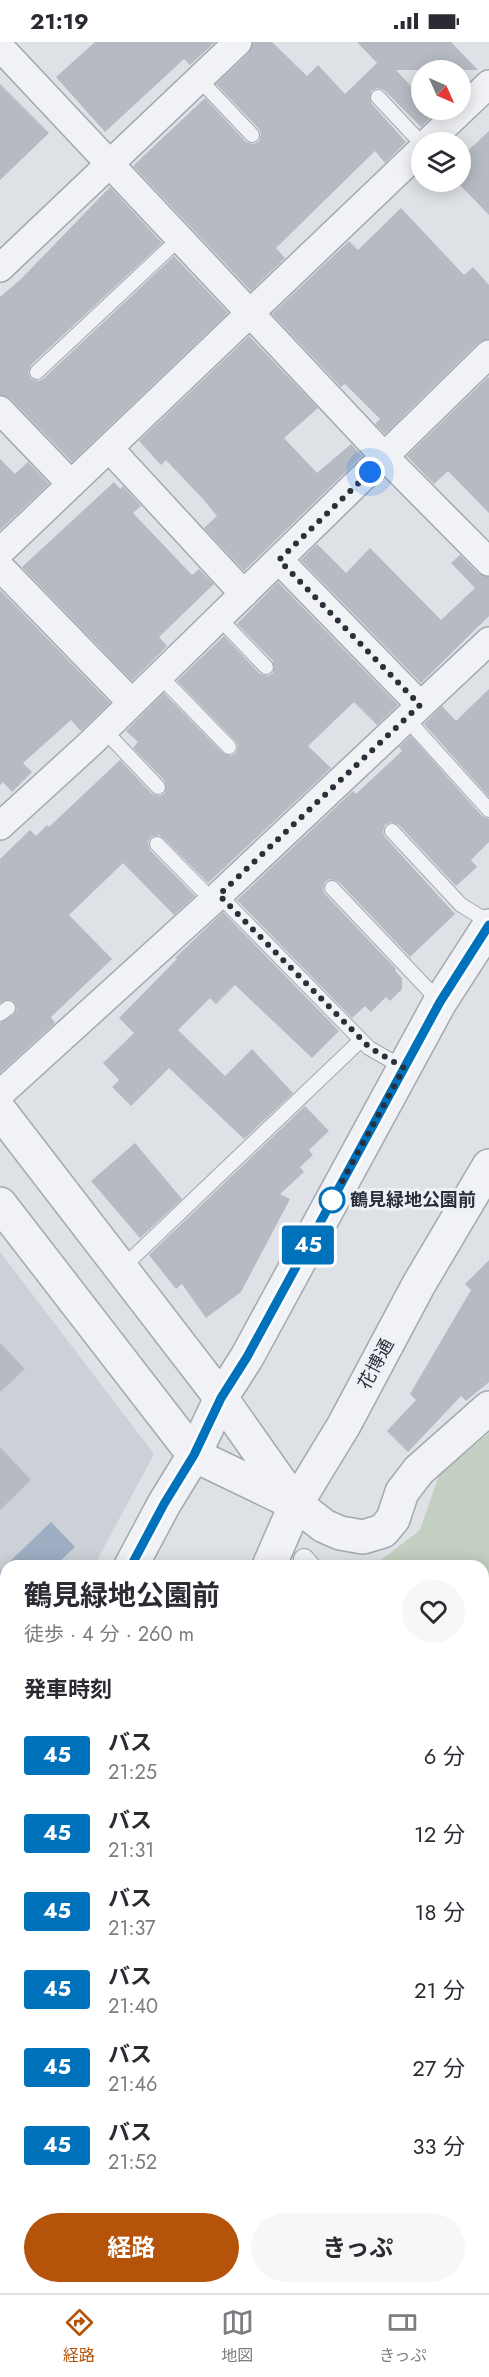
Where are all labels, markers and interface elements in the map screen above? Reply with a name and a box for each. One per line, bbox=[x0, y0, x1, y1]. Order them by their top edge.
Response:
text: 21:19 bbox=[30, 5, 89, 37]
north arrow bbox=[411, 60, 471, 120]
map controls bbox=[411, 60, 471, 192]
button: layers bbox=[411, 132, 471, 192]
your location bbox=[355, 457, 385, 487]
marker: 鶴見緑地公園前 bbox=[319, 1187, 345, 1213]
place label: 鶴見緑地公園前 bbox=[350, 1187, 476, 1213]
line badge: 45 bbox=[281, 1226, 335, 1264]
text: 45 bbox=[294, 1230, 322, 1260]
street label: 花博通 bbox=[352, 1334, 400, 1394]
text: 鶴見緑地公園前 bbox=[24, 1575, 220, 1616]
button: heart bbox=[402, 1580, 465, 1643]
text: 徒歩 · 4 分 · 260 m bbox=[24, 1620, 194, 1649]
text: 発車時刻 bbox=[24, 1673, 112, 1705]
text: バス bbox=[108, 1726, 152, 1758]
text: 45 bbox=[43, 1740, 71, 1770]
text: 6 分 bbox=[424, 1740, 465, 1772]
text: 21:25 bbox=[108, 1758, 157, 1787]
text: バス bbox=[108, 1804, 152, 1836]
text: 45 bbox=[43, 1818, 71, 1848]
text: 12 分 bbox=[414, 1818, 465, 1850]
text: 21:31 bbox=[108, 1836, 154, 1865]
text: バス bbox=[108, 1882, 152, 1914]
text: 45 bbox=[43, 1896, 71, 1926]
text: 18 分 bbox=[414, 1896, 465, 1928]
text: 21:37 bbox=[108, 1914, 156, 1943]
text: バス bbox=[108, 1960, 152, 1992]
text: 45 bbox=[43, 1974, 71, 2004]
text: 21 分 bbox=[414, 1974, 465, 2006]
text: 21:40 bbox=[108, 1992, 158, 2021]
text: バス bbox=[108, 2038, 152, 2070]
text: 45 bbox=[43, 2052, 71, 2082]
text: 27 分 bbox=[412, 2052, 465, 2084]
text: 21:46 bbox=[108, 2070, 158, 2099]
text: バス bbox=[108, 2116, 152, 2148]
text: 45 bbox=[43, 2130, 71, 2160]
text: 33 分 bbox=[412, 2130, 465, 2162]
text: 21:52 bbox=[108, 2148, 157, 2177]
button: 経路 bbox=[24, 2213, 239, 2282]
button: きっぷ bbox=[251, 2213, 465, 2282]
tab: 経路 bbox=[63, 2306, 96, 2367]
tab: 地図 bbox=[221, 2306, 254, 2367]
tab: きっぷ bbox=[379, 2306, 426, 2367]

